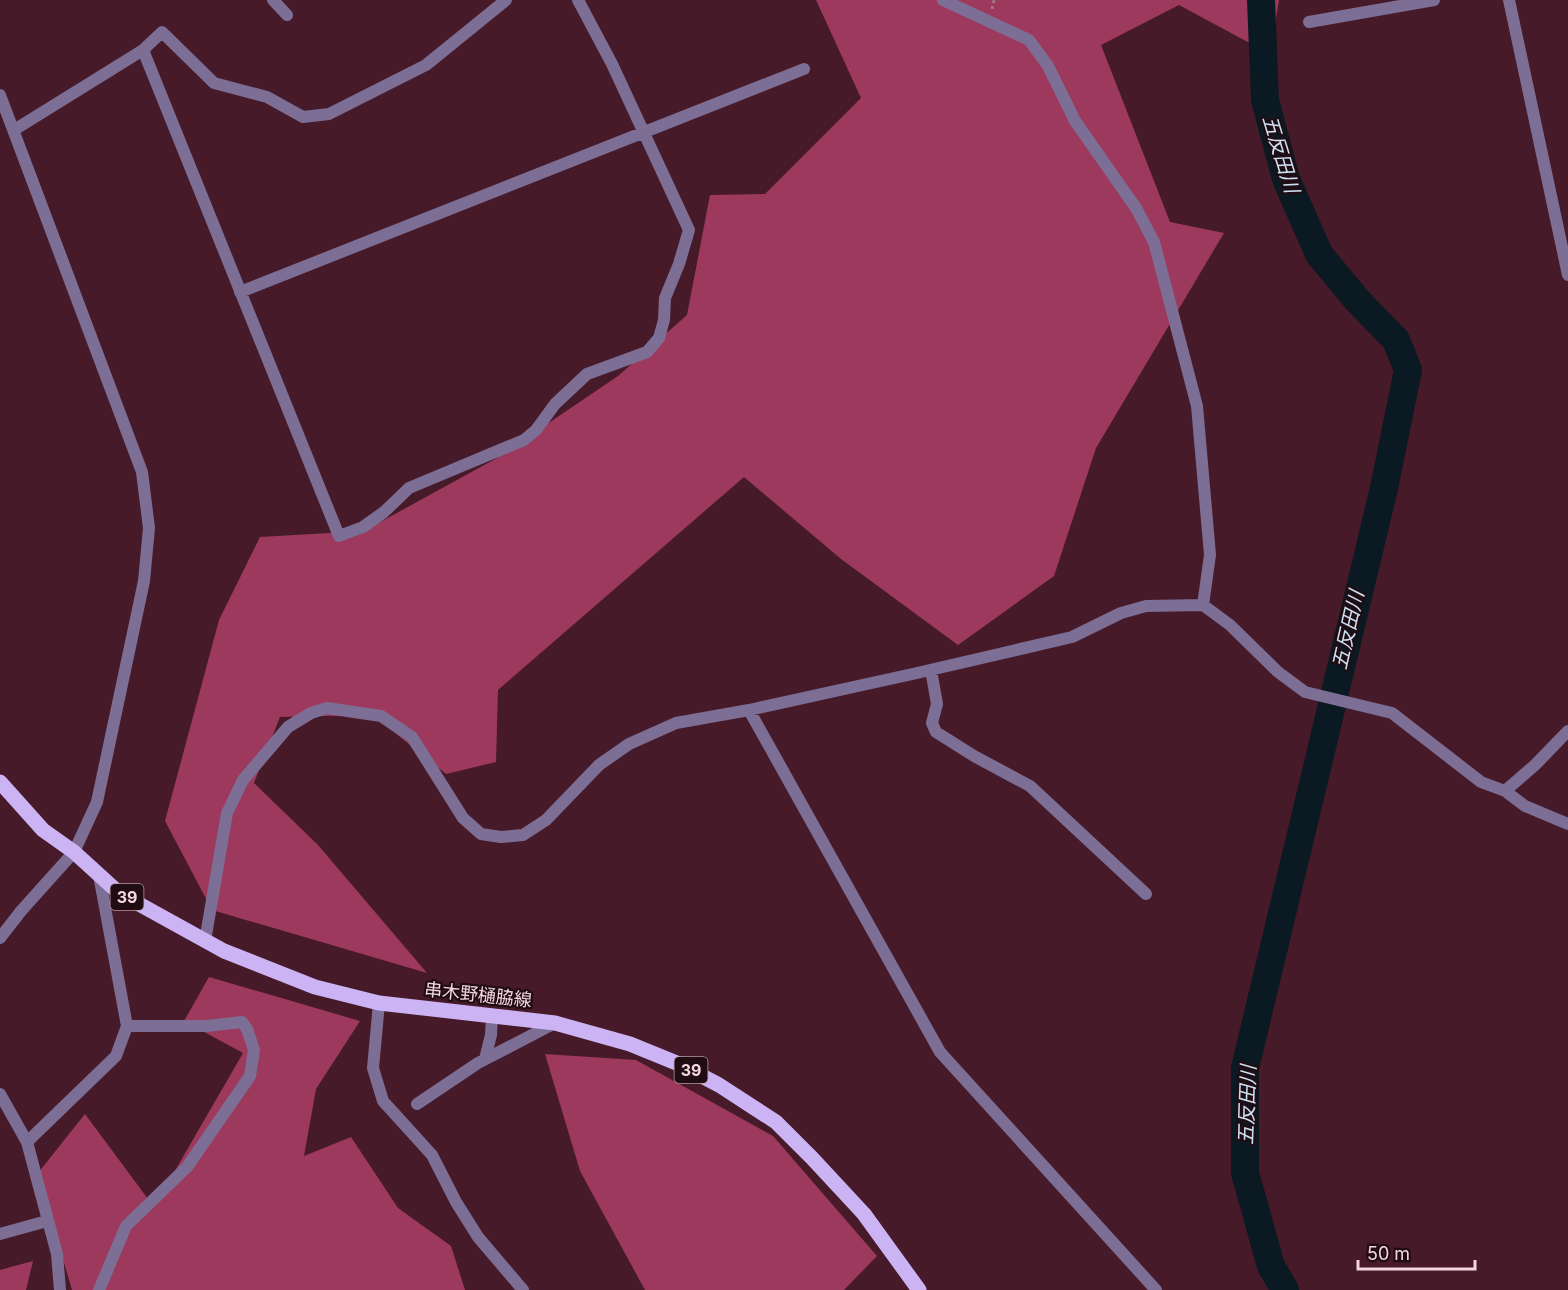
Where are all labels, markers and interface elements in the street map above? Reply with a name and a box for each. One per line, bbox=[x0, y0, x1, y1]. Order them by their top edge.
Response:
water label: 五反田川 bbox=[1258, 112, 1305, 198]
water label: 五反田川 bbox=[1327, 586, 1369, 672]
road number: 39 bbox=[110, 884, 144, 910]
street label: 串木野樋脇線 bbox=[423, 978, 533, 1011]
road number: 39 bbox=[674, 1057, 708, 1083]
water label: 五反田川 bbox=[1234, 1063, 1260, 1145]
scale bar bbox=[1358, 1233, 1475, 1271]
text: 50 m bbox=[1367, 1243, 1410, 1264]

